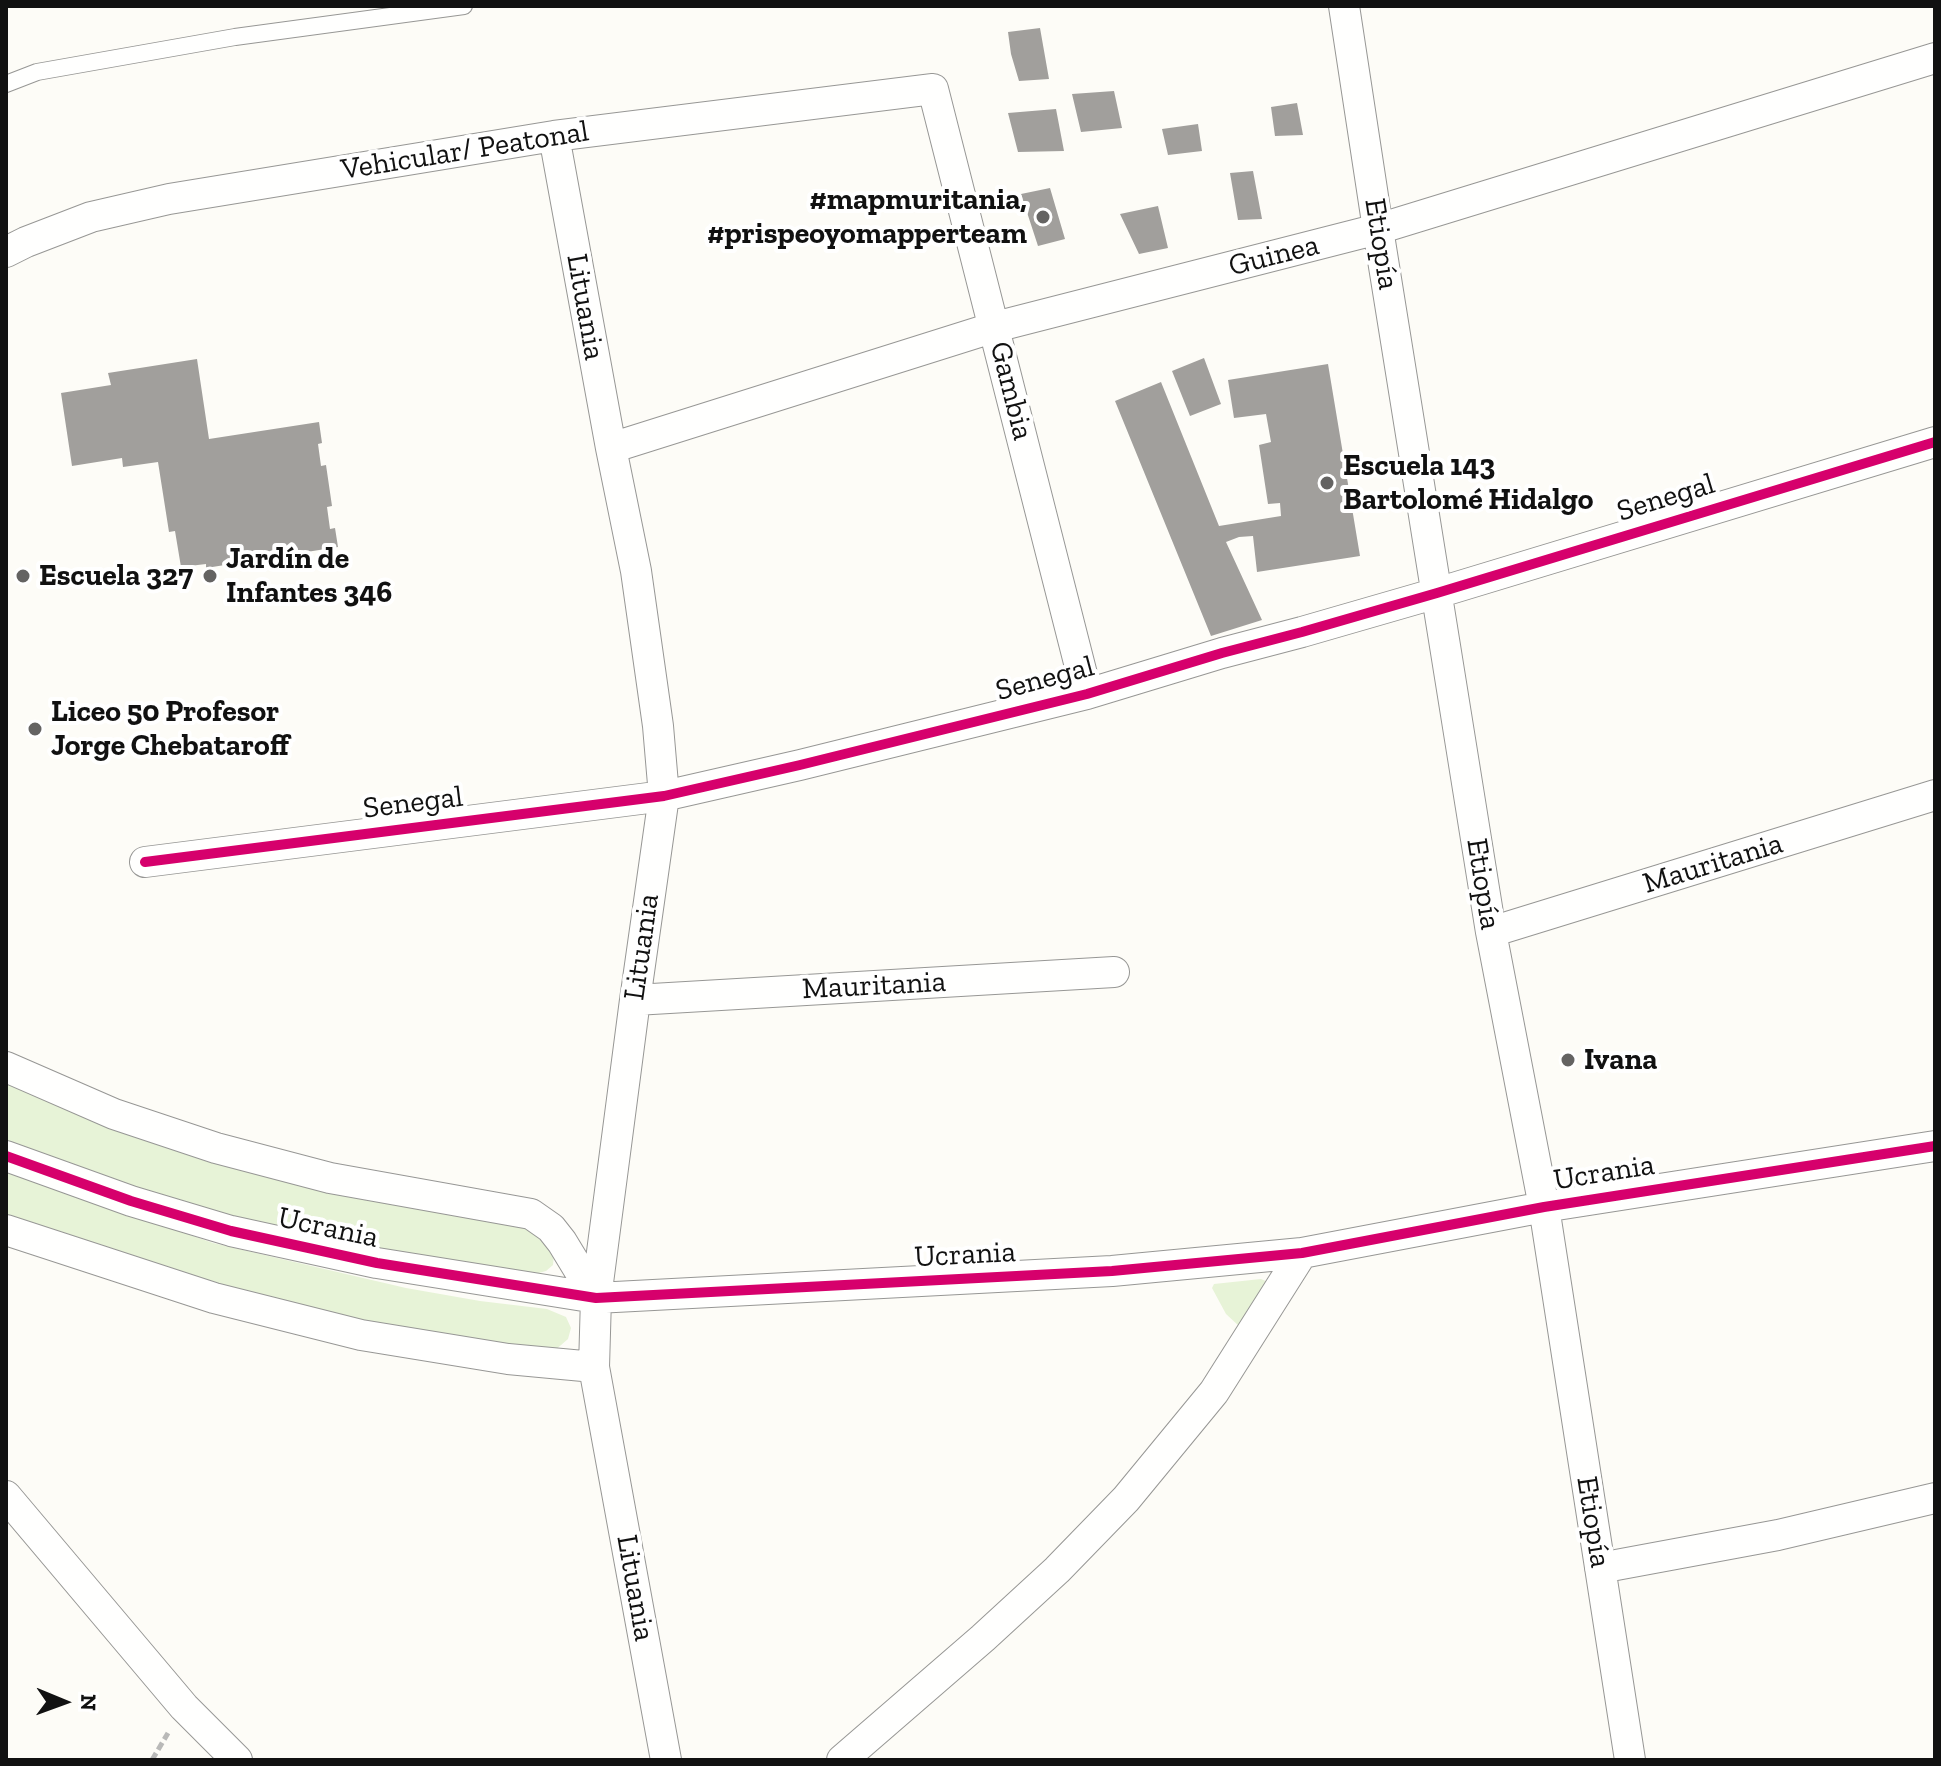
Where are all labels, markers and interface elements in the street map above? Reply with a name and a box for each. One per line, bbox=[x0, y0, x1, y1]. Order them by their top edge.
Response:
street label: Vehicular/ Peatonal bbox=[339, 114, 591, 188]
place label: #mapmuritania, #prispeoyomapperteam bbox=[707, 182, 1027, 252]
street label: Etiopía bbox=[1356, 196, 1406, 292]
marker: #mapmuritania, #prispeoyomapperteam bbox=[1034, 208, 1052, 226]
street label: Guinea bbox=[1225, 227, 1323, 285]
street label: Lituania bbox=[558, 251, 612, 363]
street label: Gambia bbox=[981, 338, 1041, 444]
place label: Escuela 143 Bartolomé Hidalgo bbox=[1343, 448, 1593, 518]
street label: Senegal bbox=[1613, 466, 1719, 530]
marker: Escuela 143 Bartolomé Hidalgo bbox=[1318, 474, 1336, 492]
place label: Jardín de Infantes 346 bbox=[226, 541, 392, 612]
place label: Escuela 327 bbox=[39, 558, 193, 594]
marker: Escuela 327 bbox=[14, 567, 32, 585]
marker: Jardín de Infantes 346 bbox=[201, 567, 219, 585]
street label: Senegal bbox=[992, 649, 1098, 709]
place label: Liceo 50 Profesor Jorge Chebataroff bbox=[51, 694, 289, 764]
marker: Liceo 50 Profesor Jorge Chebataroff bbox=[26, 720, 44, 738]
street label: Senegal bbox=[361, 779, 465, 827]
street label: Mauritania bbox=[1639, 826, 1787, 902]
street label: Etiopía bbox=[1458, 836, 1508, 932]
street label: Lituania bbox=[617, 891, 667, 1003]
street label: Mauritania bbox=[801, 964, 947, 1008]
place label: Ivana bbox=[1584, 1042, 1657, 1078]
marker: Ivana bbox=[1559, 1051, 1577, 1069]
street label: Ucrania bbox=[1551, 1147, 1657, 1199]
street label: Ucrania bbox=[275, 1200, 381, 1256]
street label: Ucrania bbox=[913, 1234, 1017, 1276]
street label: Etiopía bbox=[1568, 1474, 1618, 1570]
street label: Lituania bbox=[608, 1532, 662, 1644]
north arrow bbox=[24, 1662, 104, 1742]
text: N bbox=[75, 1694, 102, 1711]

